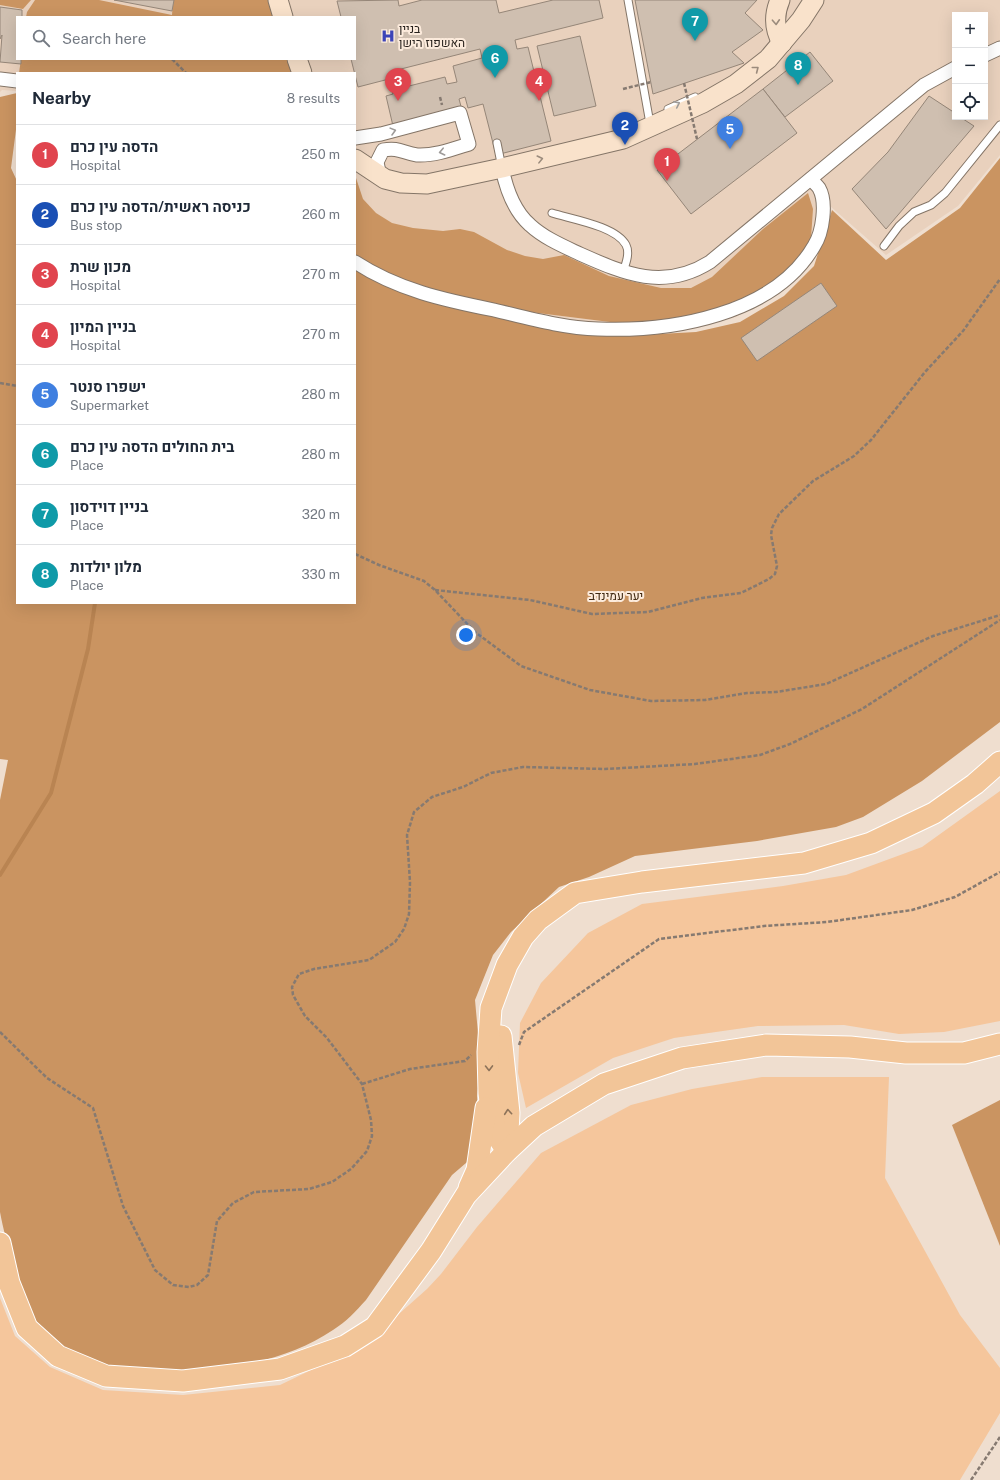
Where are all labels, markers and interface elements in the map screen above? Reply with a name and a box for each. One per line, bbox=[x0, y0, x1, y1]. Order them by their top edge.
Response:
pin: 7 bbox=[682, 8, 708, 41]
map controls bbox=[952, 12, 988, 120]
button: + bbox=[952, 12, 988, 48]
search box bbox=[16, 16, 356, 60]
one-way arrow bbox=[772, 19, 781, 25]
place label: בניין האשפוז הישן bbox=[399, 22, 465, 50]
icon: search bbox=[30, 27, 52, 49]
hospital icon: בניין האשפוז הישן bbox=[380, 28, 396, 44]
text: Search here bbox=[62, 30, 146, 47]
pin: 6 bbox=[482, 45, 508, 78]
button: − bbox=[952, 48, 988, 84]
pin: 8 bbox=[785, 52, 811, 85]
one-way arrow bbox=[751, 66, 758, 73]
pin: 3 bbox=[385, 68, 411, 101]
pin: 4 bbox=[526, 68, 552, 101]
button: locate bbox=[952, 84, 988, 120]
text: Nearby bbox=[32, 88, 91, 108]
text: 8 results bbox=[287, 91, 340, 106]
one-way arrow bbox=[673, 101, 681, 109]
pin: 2 bbox=[612, 112, 638, 145]
pin: 5 bbox=[717, 116, 743, 149]
one-way arrow bbox=[389, 127, 396, 136]
text: הדסה עין כרם bbox=[70, 138, 158, 155]
text: 1 bbox=[42, 147, 48, 162]
text: 250 m bbox=[302, 147, 340, 162]
one-way arrow bbox=[439, 147, 445, 155]
pin: 1 bbox=[654, 148, 680, 181]
one-way arrow bbox=[536, 155, 543, 164]
text: Hospital bbox=[70, 158, 121, 173]
text: כניסה ראשית/הדסה עין כרם bbox=[70, 198, 251, 215]
text: 2 bbox=[41, 207, 49, 222]
text: 260 m bbox=[302, 207, 340, 222]
text: Bus stop bbox=[70, 218, 122, 233]
text: מכון שרת bbox=[70, 258, 131, 275]
text: 3 bbox=[41, 267, 49, 282]
text: 270 m bbox=[302, 267, 340, 282]
text: Hospital bbox=[70, 278, 121, 293]
text: בניין המיון bbox=[70, 318, 136, 335]
text: 4 bbox=[41, 327, 49, 342]
text: 270 m bbox=[302, 327, 340, 342]
text: Hospital bbox=[70, 338, 121, 353]
text: ישפרו סנטר bbox=[70, 378, 146, 395]
text: 5 bbox=[41, 387, 49, 402]
text: 280 m bbox=[302, 387, 340, 402]
text: Supermarket bbox=[70, 398, 149, 413]
text: בית החולים הדסה עין כרם bbox=[70, 438, 235, 455]
text: 6 bbox=[41, 447, 49, 462]
text: 280 m bbox=[302, 447, 340, 462]
text: Place bbox=[70, 458, 104, 473]
text: בניין דוידסון bbox=[70, 498, 148, 515]
text: 7 bbox=[41, 507, 49, 522]
text: 320 m bbox=[302, 507, 340, 522]
text: Place bbox=[70, 518, 104, 533]
text: מלון יולדות bbox=[70, 558, 142, 575]
text: 8 bbox=[41, 567, 49, 582]
text: 330 m bbox=[301, 567, 340, 582]
text: Place bbox=[70, 578, 104, 593]
park label: יער עמינדב bbox=[589, 589, 643, 603]
your location bbox=[456, 625, 476, 645]
one-way arrow bbox=[485, 1065, 493, 1071]
one-way arrow bbox=[504, 1109, 513, 1115]

